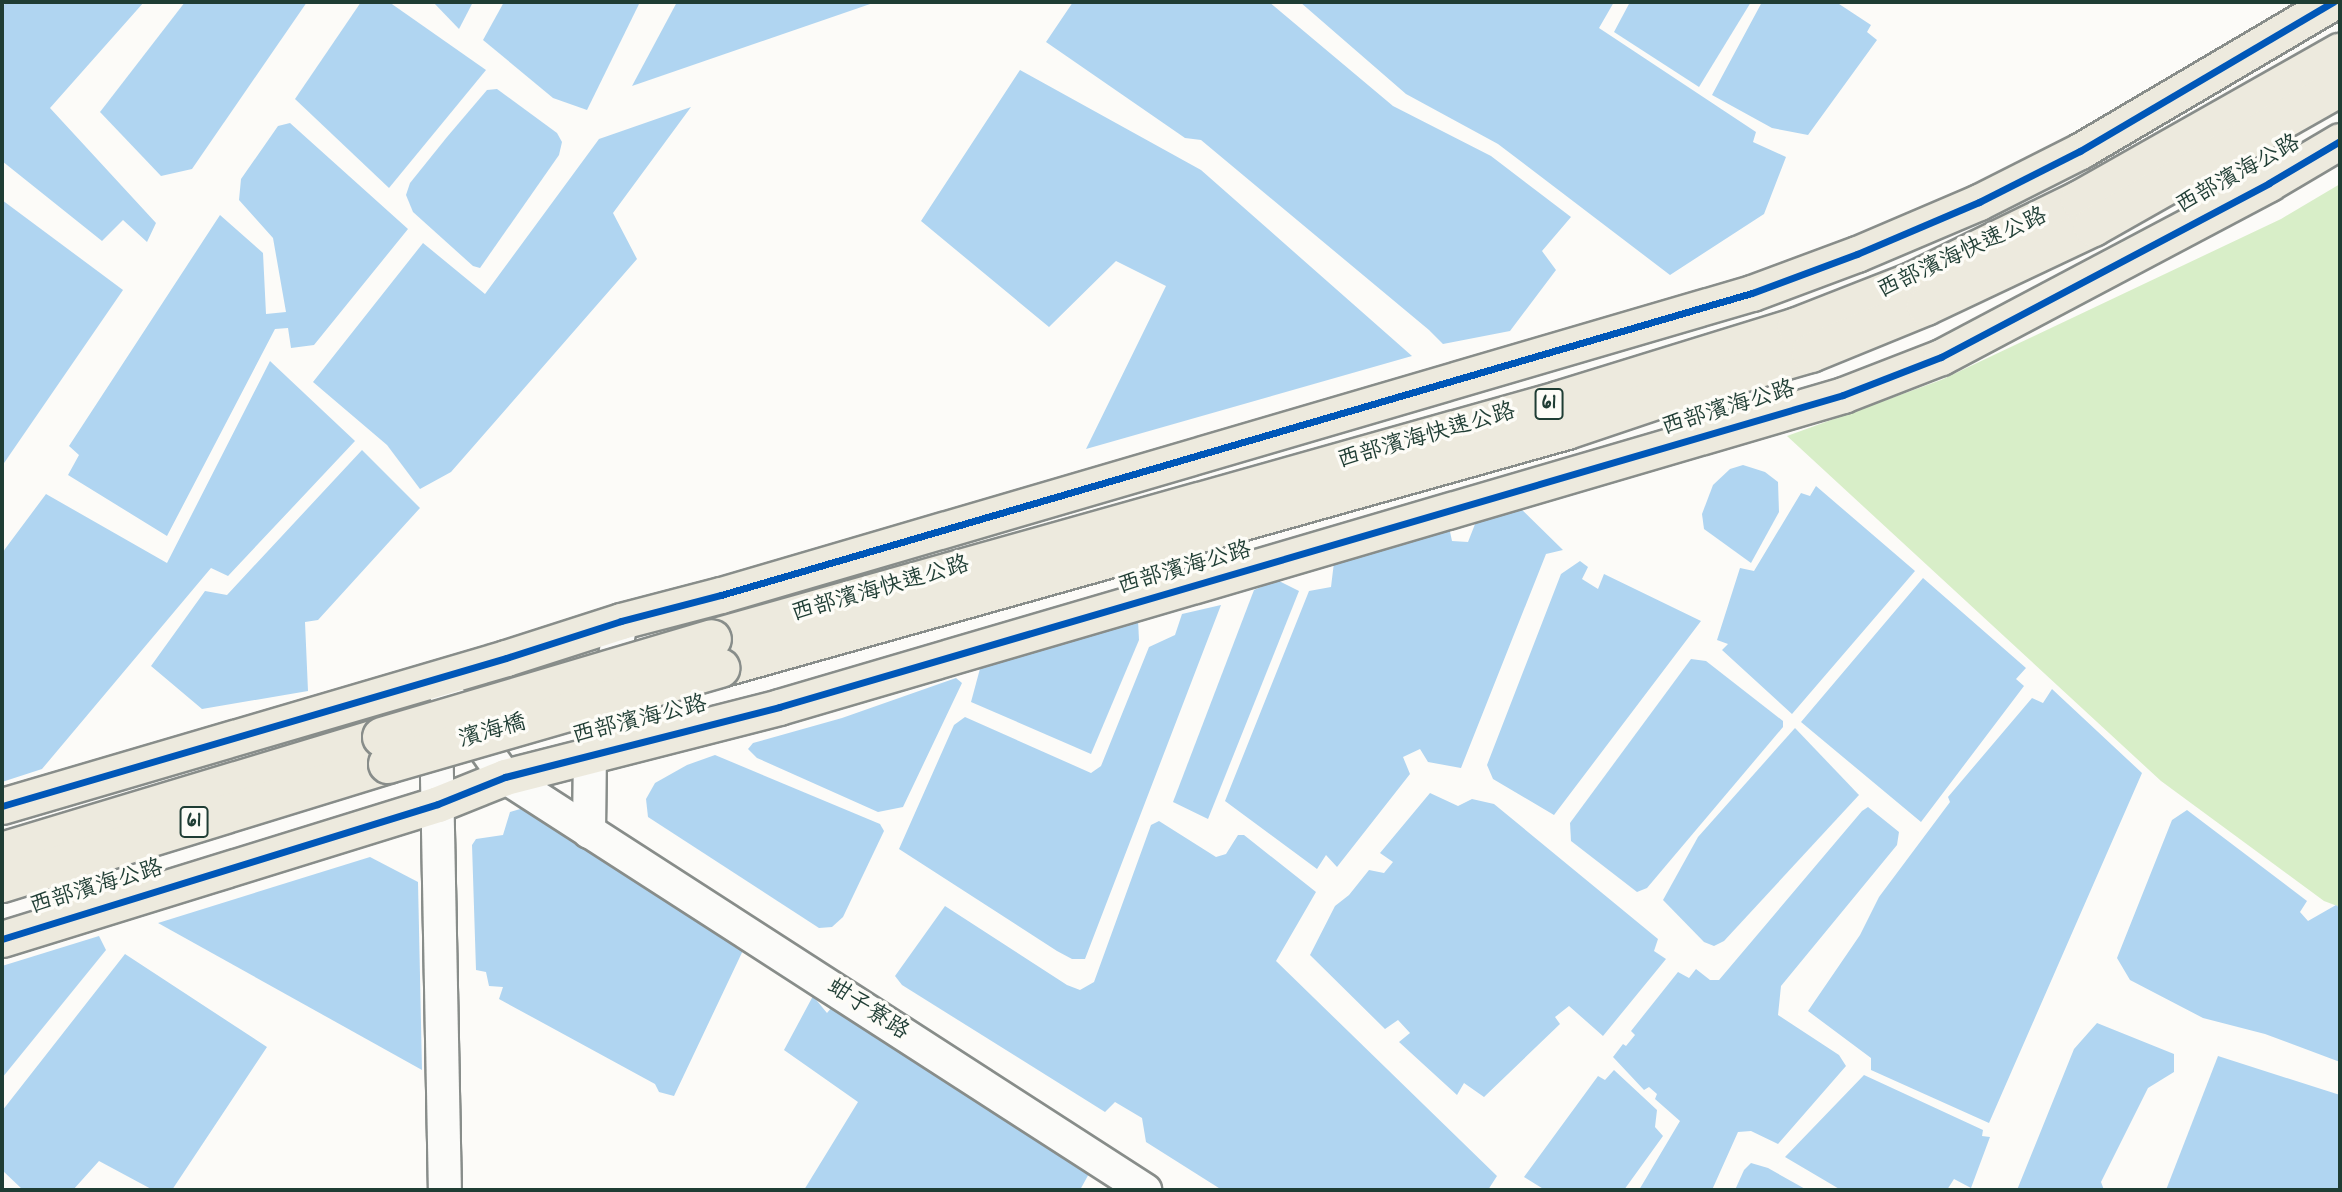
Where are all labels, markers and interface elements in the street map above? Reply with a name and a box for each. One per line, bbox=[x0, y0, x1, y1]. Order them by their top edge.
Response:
street label: 西部濱海公路 bbox=[2172, 130, 2306, 222]
street label: 西部濱海快速公路 bbox=[1874, 204, 2052, 306]
street label: 西部濱海公路 bbox=[1659, 377, 1799, 443]
road number: 61 bbox=[1533, 386, 1565, 422]
street label: 西部濱海快速公路 bbox=[1335, 399, 1519, 477]
street label: 西部濱海公路 bbox=[1115, 538, 1255, 602]
street label: 西部濱海快速公路 bbox=[789, 552, 973, 630]
street label: 西部濱海公路 bbox=[570, 692, 710, 752]
street label: 濱海橋 bbox=[456, 710, 530, 756]
road number: 61 bbox=[178, 804, 210, 840]
street label: 西部濱海公路 bbox=[27, 856, 167, 922]
street label: 蚶子寮路 bbox=[821, 974, 913, 1048]

